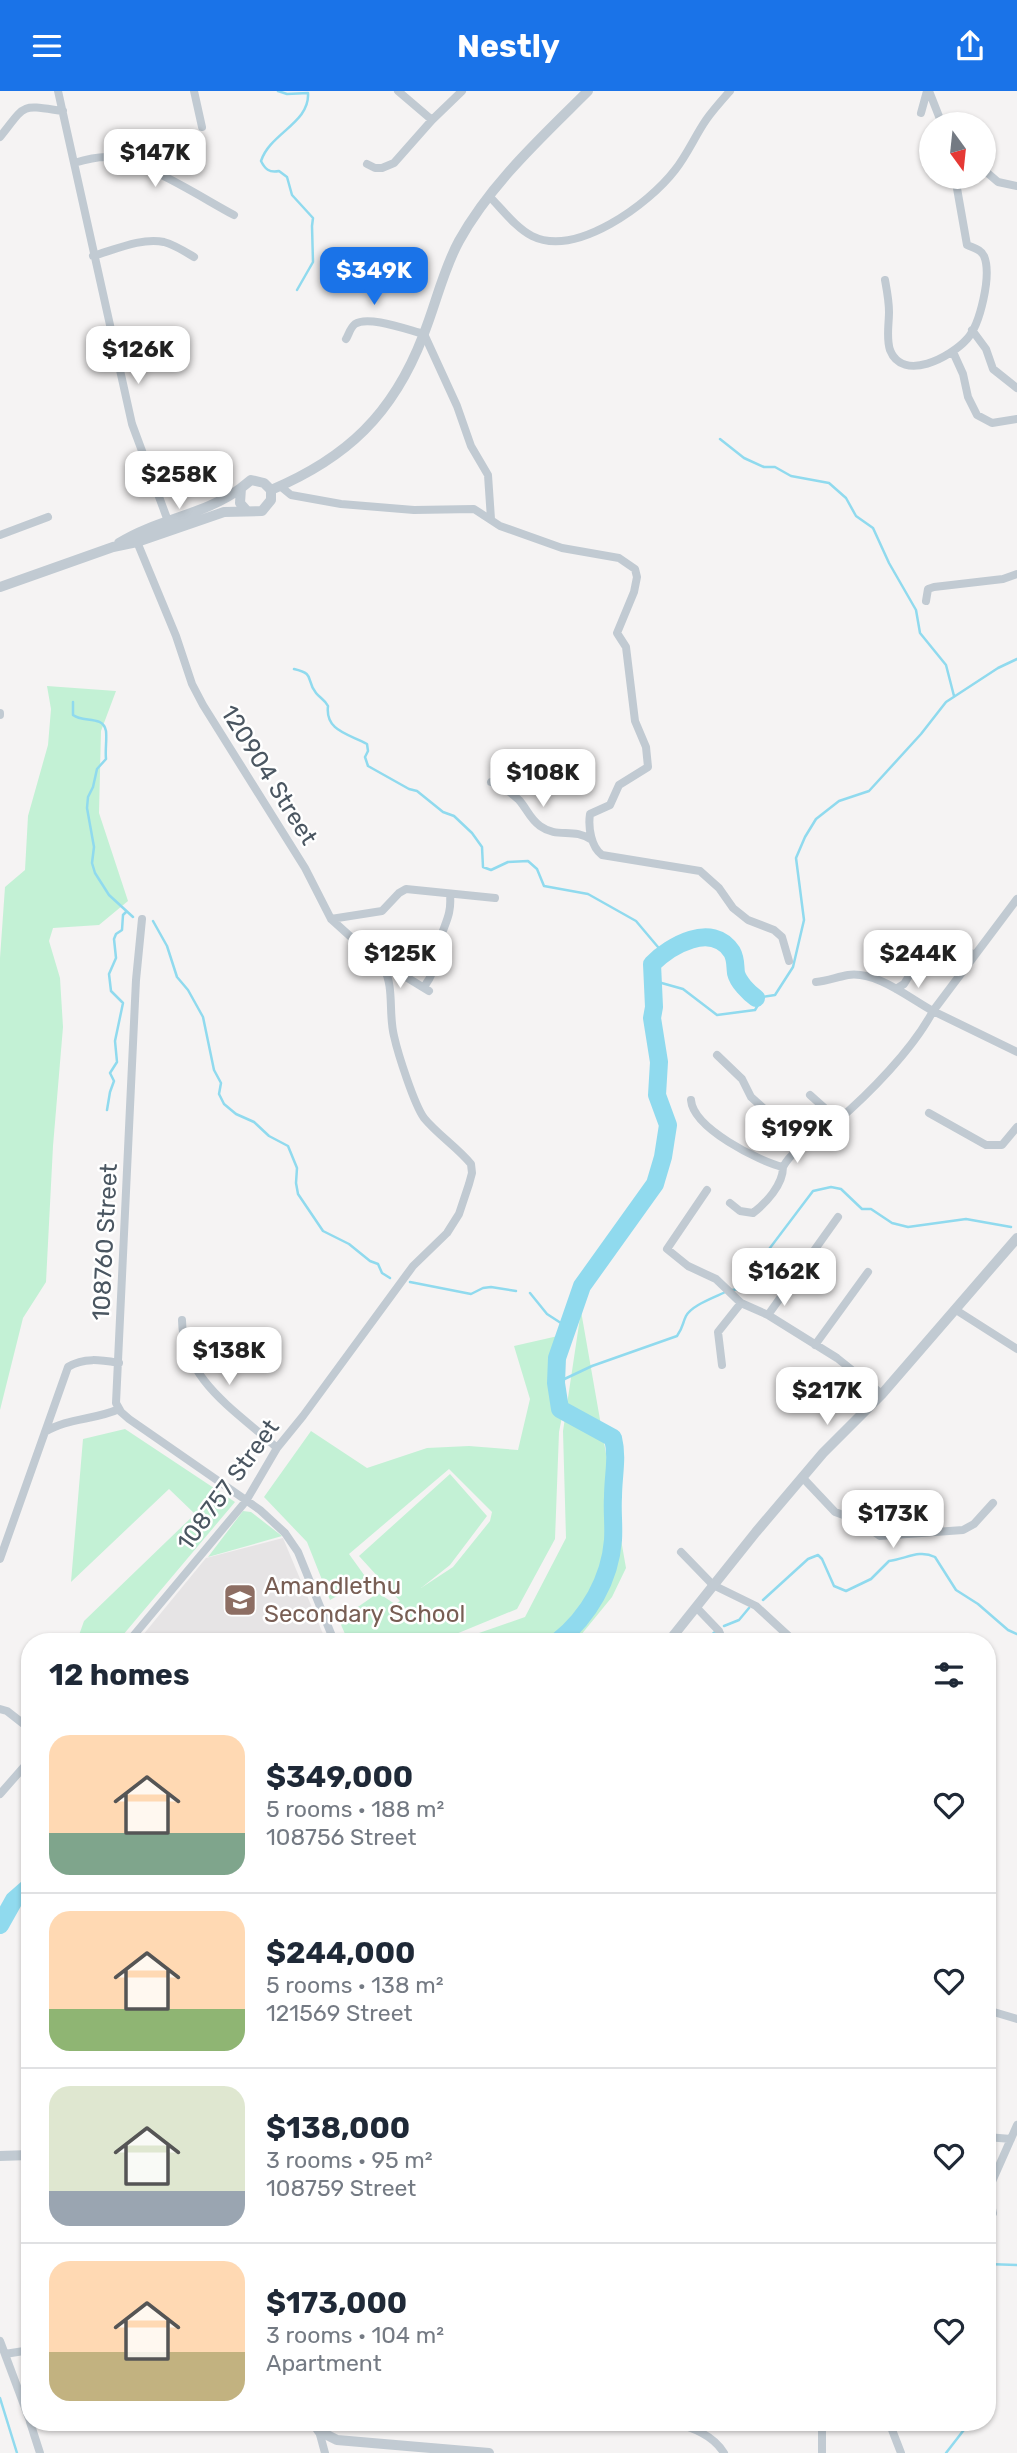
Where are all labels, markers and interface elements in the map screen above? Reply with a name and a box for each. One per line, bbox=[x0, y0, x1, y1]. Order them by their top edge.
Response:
icon: menu bbox=[28, 27, 66, 65]
text: Nestly bbox=[457, 27, 560, 65]
icon: share bbox=[951, 27, 989, 65]
north arrow bbox=[919, 112, 996, 189]
map controls bbox=[919, 112, 996, 189]
pin: $147K bbox=[106, 129, 204, 189]
text: $147K bbox=[120, 138, 190, 166]
pin: $349K bbox=[325, 247, 423, 307]
text: $349K bbox=[336, 256, 412, 284]
pin: $126K bbox=[89, 327, 187, 386]
text: $126K bbox=[102, 335, 174, 363]
pin: $258K bbox=[130, 451, 228, 511]
text: $258K bbox=[141, 460, 217, 488]
street label: 120904 Street bbox=[215, 700, 323, 850]
pin: $108K bbox=[494, 749, 592, 809]
text: $108K bbox=[506, 758, 580, 786]
pin: $125K bbox=[351, 930, 449, 990]
pin: $244K bbox=[869, 930, 967, 990]
text: $125K bbox=[364, 939, 436, 967]
text: $244K bbox=[880, 939, 956, 967]
pin: $199K bbox=[748, 1105, 846, 1165]
text: $199K bbox=[761, 1114, 833, 1142]
street label: 108760 Street bbox=[87, 1163, 123, 1321]
pin: $162K bbox=[735, 1249, 833, 1308]
text: $162K bbox=[748, 1257, 820, 1285]
pin: $138K bbox=[180, 1327, 278, 1387]
text: $138K bbox=[193, 1336, 265, 1364]
pin: $217K bbox=[778, 1367, 876, 1427]
text: $217K bbox=[792, 1376, 862, 1404]
street label: 108757 Street bbox=[171, 1414, 285, 1556]
pin: $173K bbox=[844, 1491, 942, 1550]
text: $173K bbox=[858, 1499, 928, 1527]
place label: Amandlethu Secondary School bbox=[264, 1572, 465, 1628]
school or university icon: Amandlethu Secondary School bbox=[221, 1581, 259, 1619]
icon: filters bbox=[930, 1656, 968, 1694]
text: 12 homes bbox=[49, 1657, 190, 1693]
text: $349,000 bbox=[266, 1759, 413, 1795]
icon: home bbox=[105, 1763, 189, 1847]
icon: heart bbox=[930, 1786, 968, 1824]
text: 5 rooms · 188 m² bbox=[266, 1795, 444, 1823]
text: 108756 Street bbox=[266, 1823, 417, 1851]
text: $244,000 bbox=[266, 1935, 416, 1971]
icon: home bbox=[105, 1939, 189, 2023]
icon: heart bbox=[930, 1962, 968, 2000]
text: 5 rooms · 138 m² bbox=[266, 1971, 443, 1999]
text: 121569 Street bbox=[266, 1999, 413, 2027]
text: $138,000 bbox=[266, 2110, 410, 2146]
icon: home bbox=[105, 2114, 189, 2198]
icon: heart bbox=[930, 2137, 968, 2175]
text: 3 rooms · 95 m² bbox=[266, 2146, 433, 2174]
text: 108759 Street bbox=[266, 2174, 416, 2202]
text: $173,000 bbox=[266, 2285, 407, 2321]
icon: home bbox=[105, 2289, 189, 2373]
icon: heart bbox=[930, 2312, 968, 2350]
text: 3 rooms · 104 m² bbox=[266, 2321, 444, 2349]
text: Apartment bbox=[266, 2349, 382, 2377]

